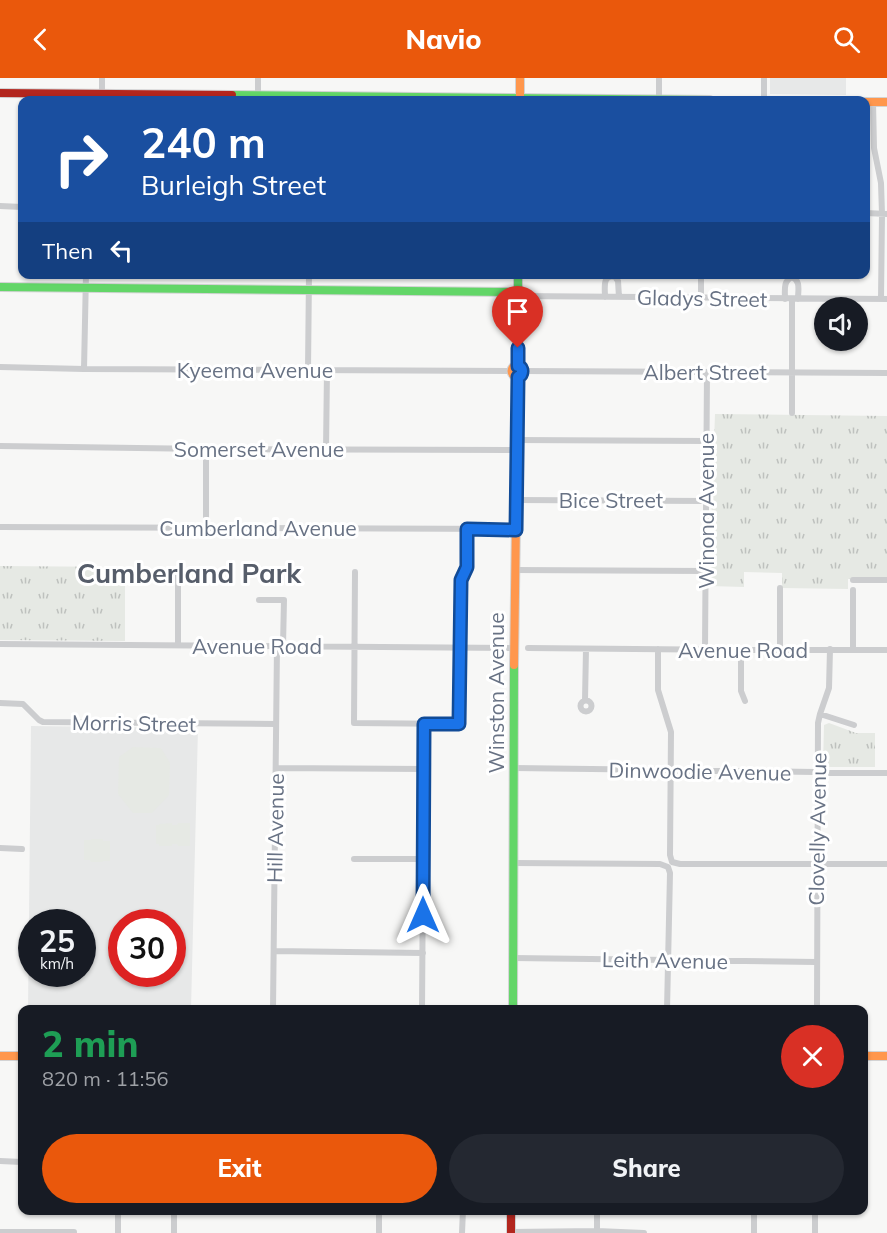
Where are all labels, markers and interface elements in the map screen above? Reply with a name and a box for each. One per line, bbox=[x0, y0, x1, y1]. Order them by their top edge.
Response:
text: Navio bbox=[405, 22, 482, 56]
icon: back bbox=[24, 23, 57, 56]
icon: search bbox=[830, 23, 863, 56]
text: 240 m bbox=[141, 116, 266, 169]
icon: right bbox=[42, 120, 120, 198]
text: Burleigh Street bbox=[141, 168, 326, 202]
icon: left bbox=[105, 234, 138, 267]
text: Then bbox=[42, 237, 93, 265]
street label: Gladys Street bbox=[637, 284, 767, 312]
pin bbox=[492, 286, 543, 348]
icon: arrive bbox=[501, 295, 534, 328]
map controls bbox=[814, 297, 868, 351]
button: sound bbox=[814, 297, 868, 351]
street label: Kyeema Avenue bbox=[177, 357, 333, 383]
street label: Albert Street bbox=[643, 359, 767, 385]
street label: Winona Avenue bbox=[693, 433, 719, 589]
street label: Somerset Avenue bbox=[174, 436, 344, 462]
street label: Bice Street bbox=[559, 487, 663, 513]
street label: Cumberland Avenue bbox=[159, 515, 357, 541]
district label: Cumberland Park bbox=[77, 556, 302, 590]
street label: Winston Avenue bbox=[483, 612, 509, 774]
street label: Avenue Road bbox=[192, 633, 322, 659]
street label: Avenue Road bbox=[678, 637, 808, 663]
street label: Morris Street bbox=[72, 709, 196, 737]
street label: Clovelly Avenue bbox=[803, 752, 831, 906]
street label: Dinwoodie Avenue bbox=[608, 756, 792, 786]
street label: Hill Avenue bbox=[261, 773, 289, 883]
position arrow bbox=[391, 883, 455, 947]
speed limit sign: 30 bbox=[108, 909, 186, 987]
text: 25 bbox=[39, 922, 75, 960]
street label: Leith Avenue bbox=[602, 946, 728, 974]
text: km/h bbox=[40, 954, 74, 973]
text: 2 min bbox=[42, 1021, 138, 1066]
button: close bbox=[781, 1025, 844, 1088]
text: 820 m · 11:56 bbox=[42, 1066, 168, 1091]
button: Exit bbox=[42, 1134, 437, 1203]
button: Share bbox=[449, 1134, 844, 1203]

